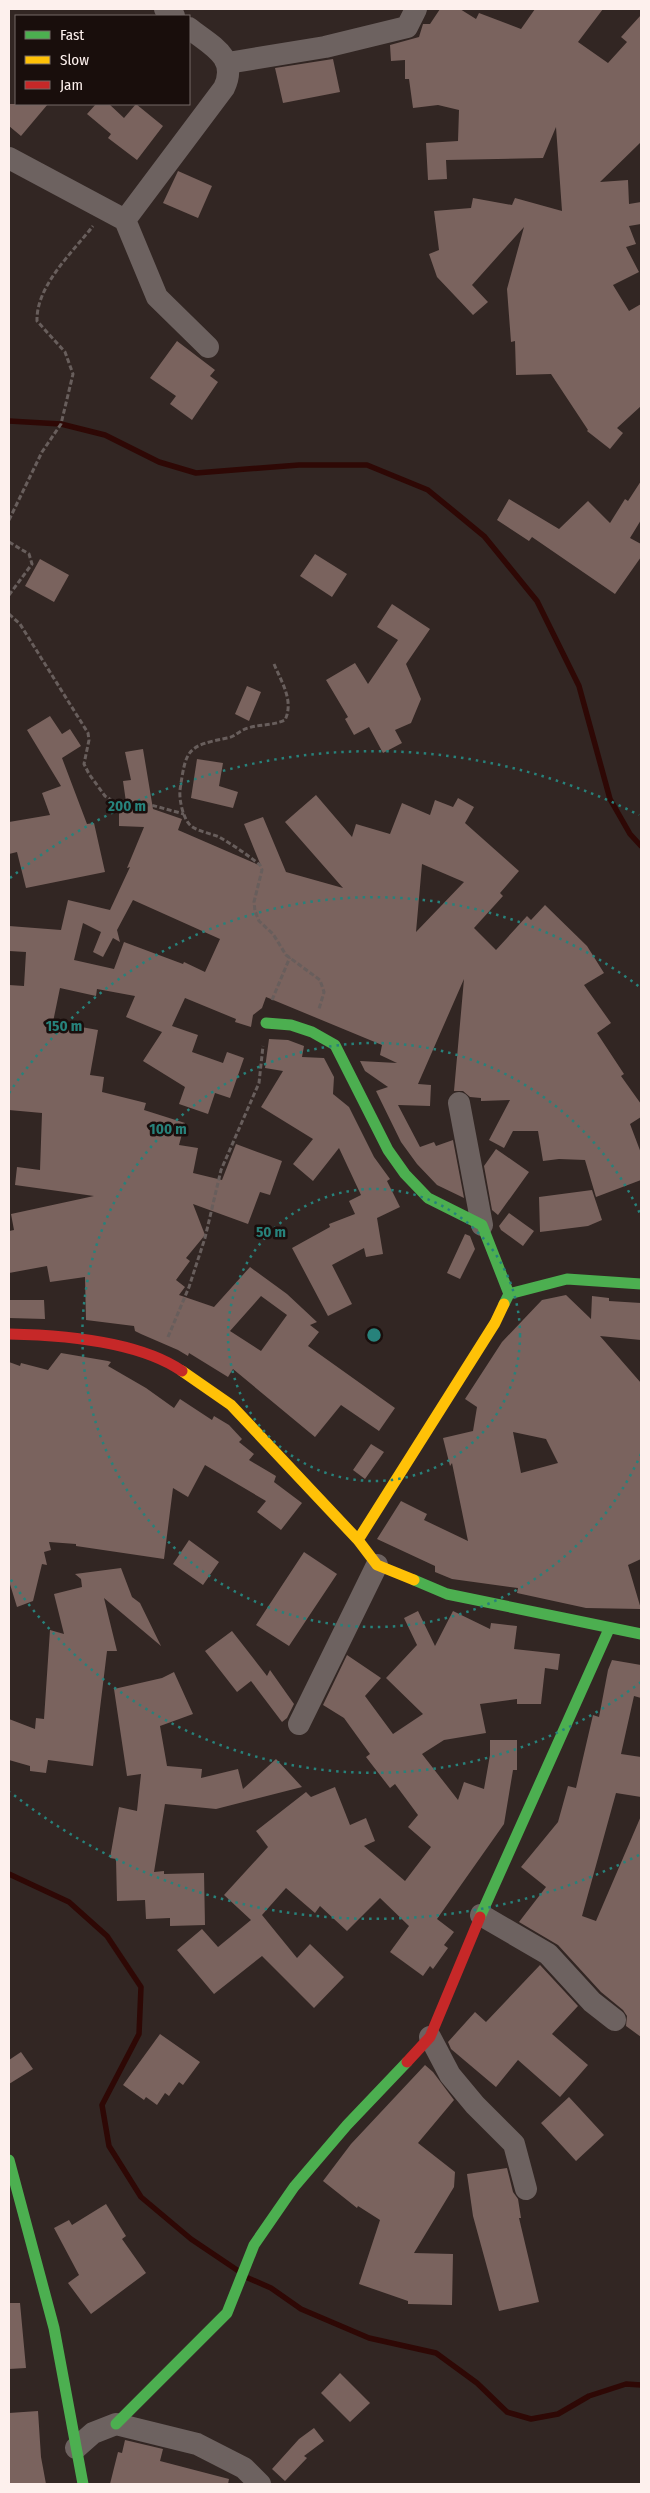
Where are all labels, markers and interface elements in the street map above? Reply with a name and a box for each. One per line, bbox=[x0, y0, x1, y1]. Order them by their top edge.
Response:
legend bbox=[15, 15, 190, 105]
text: Fast bbox=[60, 26, 84, 44]
text: Slow bbox=[60, 51, 89, 69]
text: Jam bbox=[60, 76, 83, 94]
text: 200 m bbox=[107, 797, 146, 815]
text: 150 m bbox=[46, 1017, 82, 1035]
text: 100 m bbox=[149, 1120, 187, 1138]
text: 50 m bbox=[256, 1223, 286, 1241]
centre of rings bbox=[365, 1326, 383, 1344]

